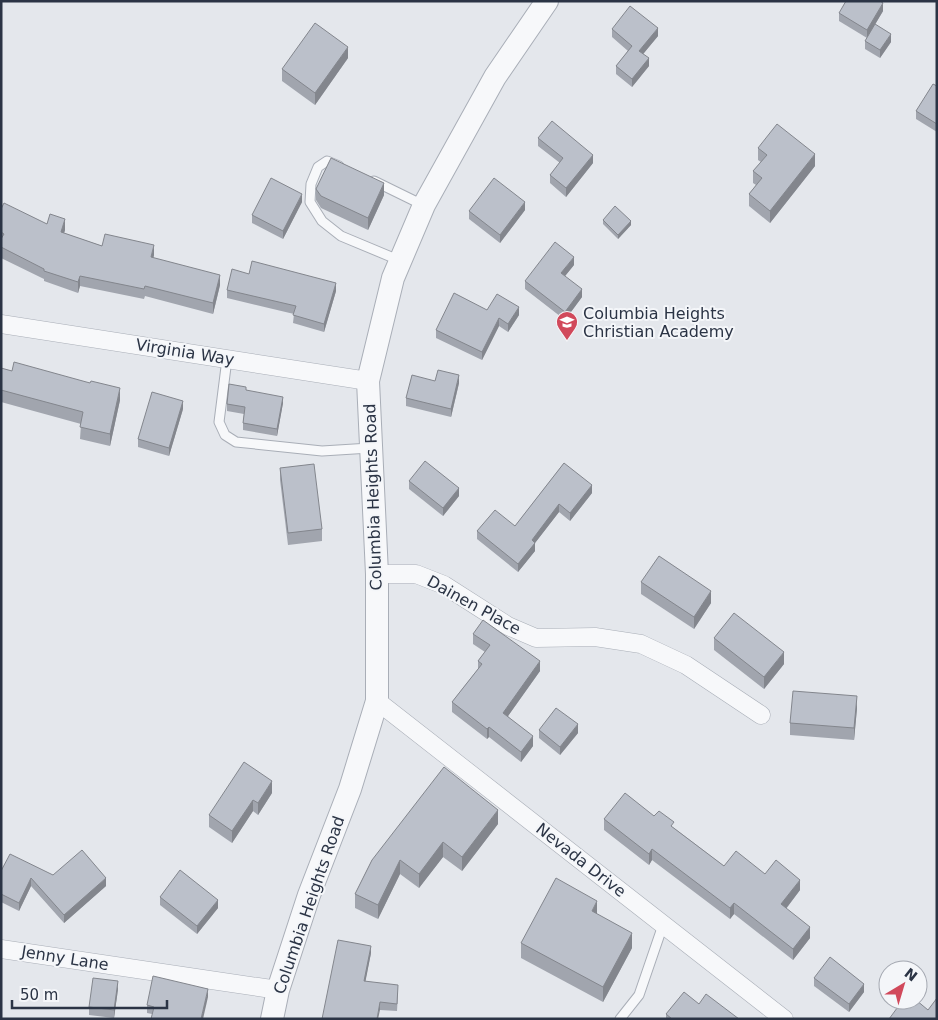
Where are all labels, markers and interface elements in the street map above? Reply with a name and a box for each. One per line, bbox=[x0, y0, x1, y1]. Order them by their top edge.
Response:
place label: Columbia Heights Christian Academy bbox=[583, 304, 734, 341]
school or university icon: Columbia Heights Christian Academy bbox=[555, 310, 579, 341]
street label: Virginia Way bbox=[134, 335, 236, 369]
street label: Columbia Heights Road bbox=[360, 403, 386, 591]
street label: Dainen Place bbox=[424, 571, 524, 639]
street label: Columbia Heights Road bbox=[270, 813, 348, 997]
street label: Nevada Drive bbox=[532, 819, 630, 901]
street label: Jenny Lane bbox=[19, 942, 110, 974]
north arrow bbox=[878, 960, 928, 1010]
text: N bbox=[901, 965, 921, 985]
scale bar bbox=[12, 978, 168, 1010]
text: 50 m bbox=[20, 986, 58, 1004]

